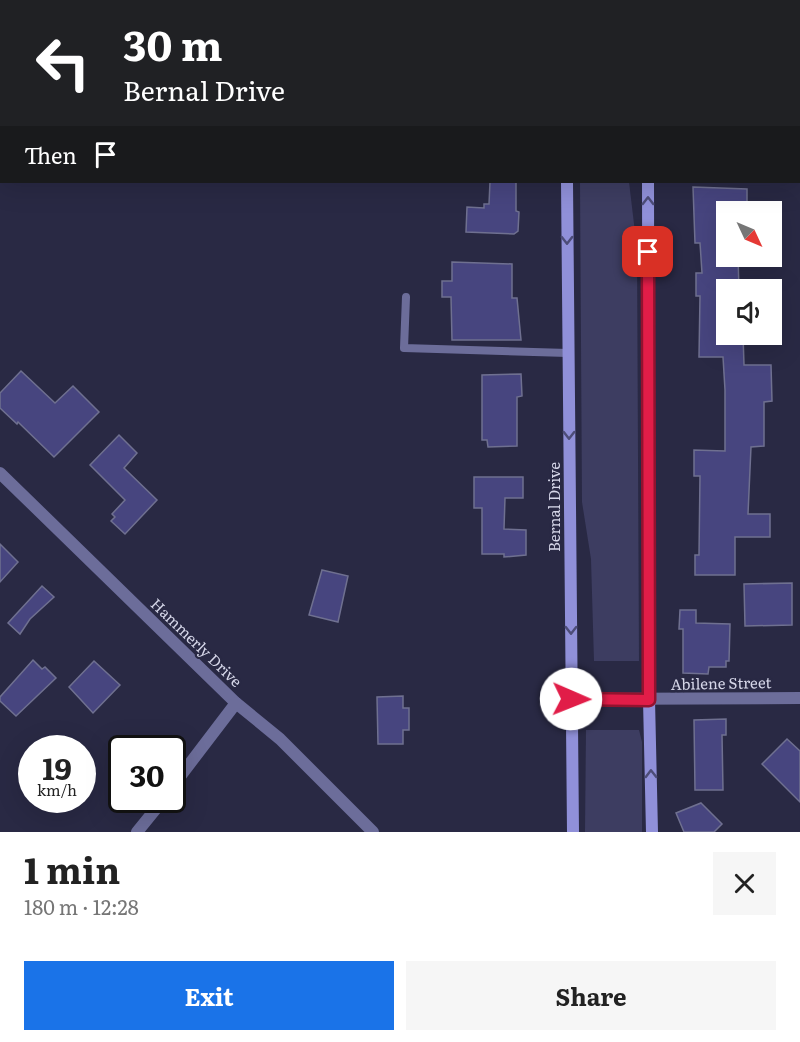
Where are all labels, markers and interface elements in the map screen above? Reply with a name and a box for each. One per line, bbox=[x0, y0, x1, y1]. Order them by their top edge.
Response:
text: 30 m bbox=[123, 12, 223, 74]
icon: left bbox=[24, 24, 102, 102]
text: Bernal Drive bbox=[123, 69, 285, 109]
text: Then bbox=[24, 138, 77, 171]
icon: arrive bbox=[89, 138, 122, 171]
one-way arrow bbox=[642, 196, 654, 205]
north arrow bbox=[716, 201, 782, 267]
map controls bbox=[716, 201, 782, 345]
pin bbox=[622, 226, 673, 277]
one-way arrow bbox=[561, 235, 574, 244]
icon: arrive bbox=[631, 235, 664, 268]
button: sound bbox=[716, 279, 782, 345]
one-way arrow bbox=[563, 430, 575, 439]
street label: Bernal Drive bbox=[542, 462, 565, 552]
street label: Hammerly Drive bbox=[146, 592, 248, 692]
one-way arrow bbox=[564, 625, 577, 634]
position arrow bbox=[539, 667, 603, 731]
street label: Abilene Street bbox=[670, 670, 772, 695]
speed limit sign: 30 bbox=[108, 735, 186, 813]
text: 19 bbox=[42, 745, 72, 789]
one-way arrow bbox=[644, 769, 657, 778]
text: km/h bbox=[37, 778, 77, 801]
text: 1 min bbox=[24, 842, 120, 895]
button: close bbox=[713, 852, 776, 915]
text: 180 m · 12:28 bbox=[24, 891, 139, 921]
button: Exit bbox=[24, 961, 394, 1030]
button: Share bbox=[406, 961, 776, 1030]

